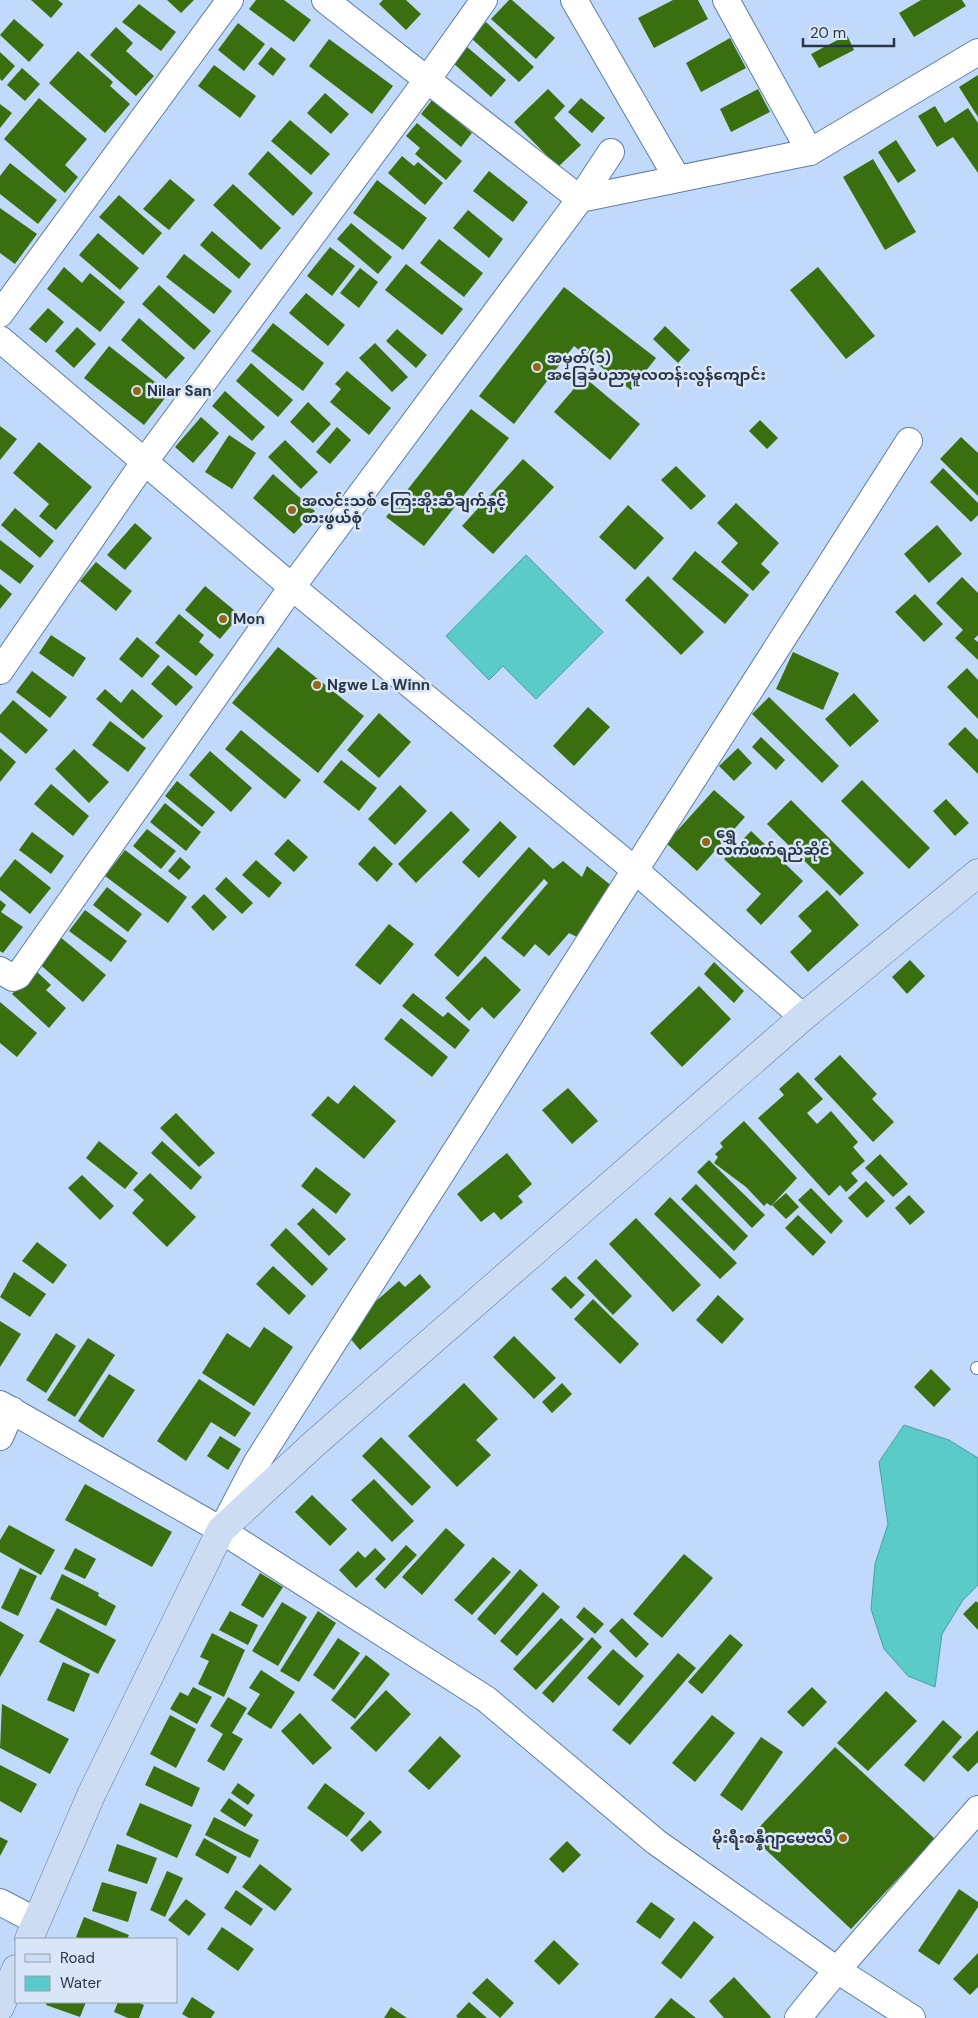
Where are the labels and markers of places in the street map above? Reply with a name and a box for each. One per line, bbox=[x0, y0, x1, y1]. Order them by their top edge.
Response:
place label: အမှတ်(၁) အခြေခံပညာမူလတန်းလွန်ကျောင်း bbox=[547, 348, 766, 387]
marker: အမှတ်(၁) အခြေခံပညာမူလတန်းလွန်ကျောင်း bbox=[531, 361, 543, 373]
place label: Nilar San bbox=[147, 381, 212, 401]
marker: Nilar San bbox=[131, 385, 143, 397]
place label: အလင်းသစ် ကြေးအိုးဆီချက်နှင့် စားဖွယ်စုံ bbox=[302, 491, 506, 530]
marker: အလင်းသစ် ကြေးအိုးဆီချက်နှင့် စားဖွယ်စုံ bbox=[286, 504, 298, 516]
place label: Mon bbox=[233, 609, 265, 629]
marker: Mon bbox=[217, 613, 229, 625]
place label: Ngwe La Winn bbox=[327, 675, 430, 695]
marker: Ngwe La Winn bbox=[311, 679, 323, 691]
place label: ရွှေ လက်ဖက်ရည်ဆိုင် bbox=[716, 823, 830, 862]
marker: ရွှေ လက်ဖက်ရည်ဆိုင် bbox=[700, 836, 712, 848]
place label: မိုးရီးစန္နီဂျာမေဗလီ bbox=[712, 1828, 833, 1851]
marker: မိုးရီးစန္နီဂျာမေဗလီ bbox=[837, 1832, 849, 1844]

